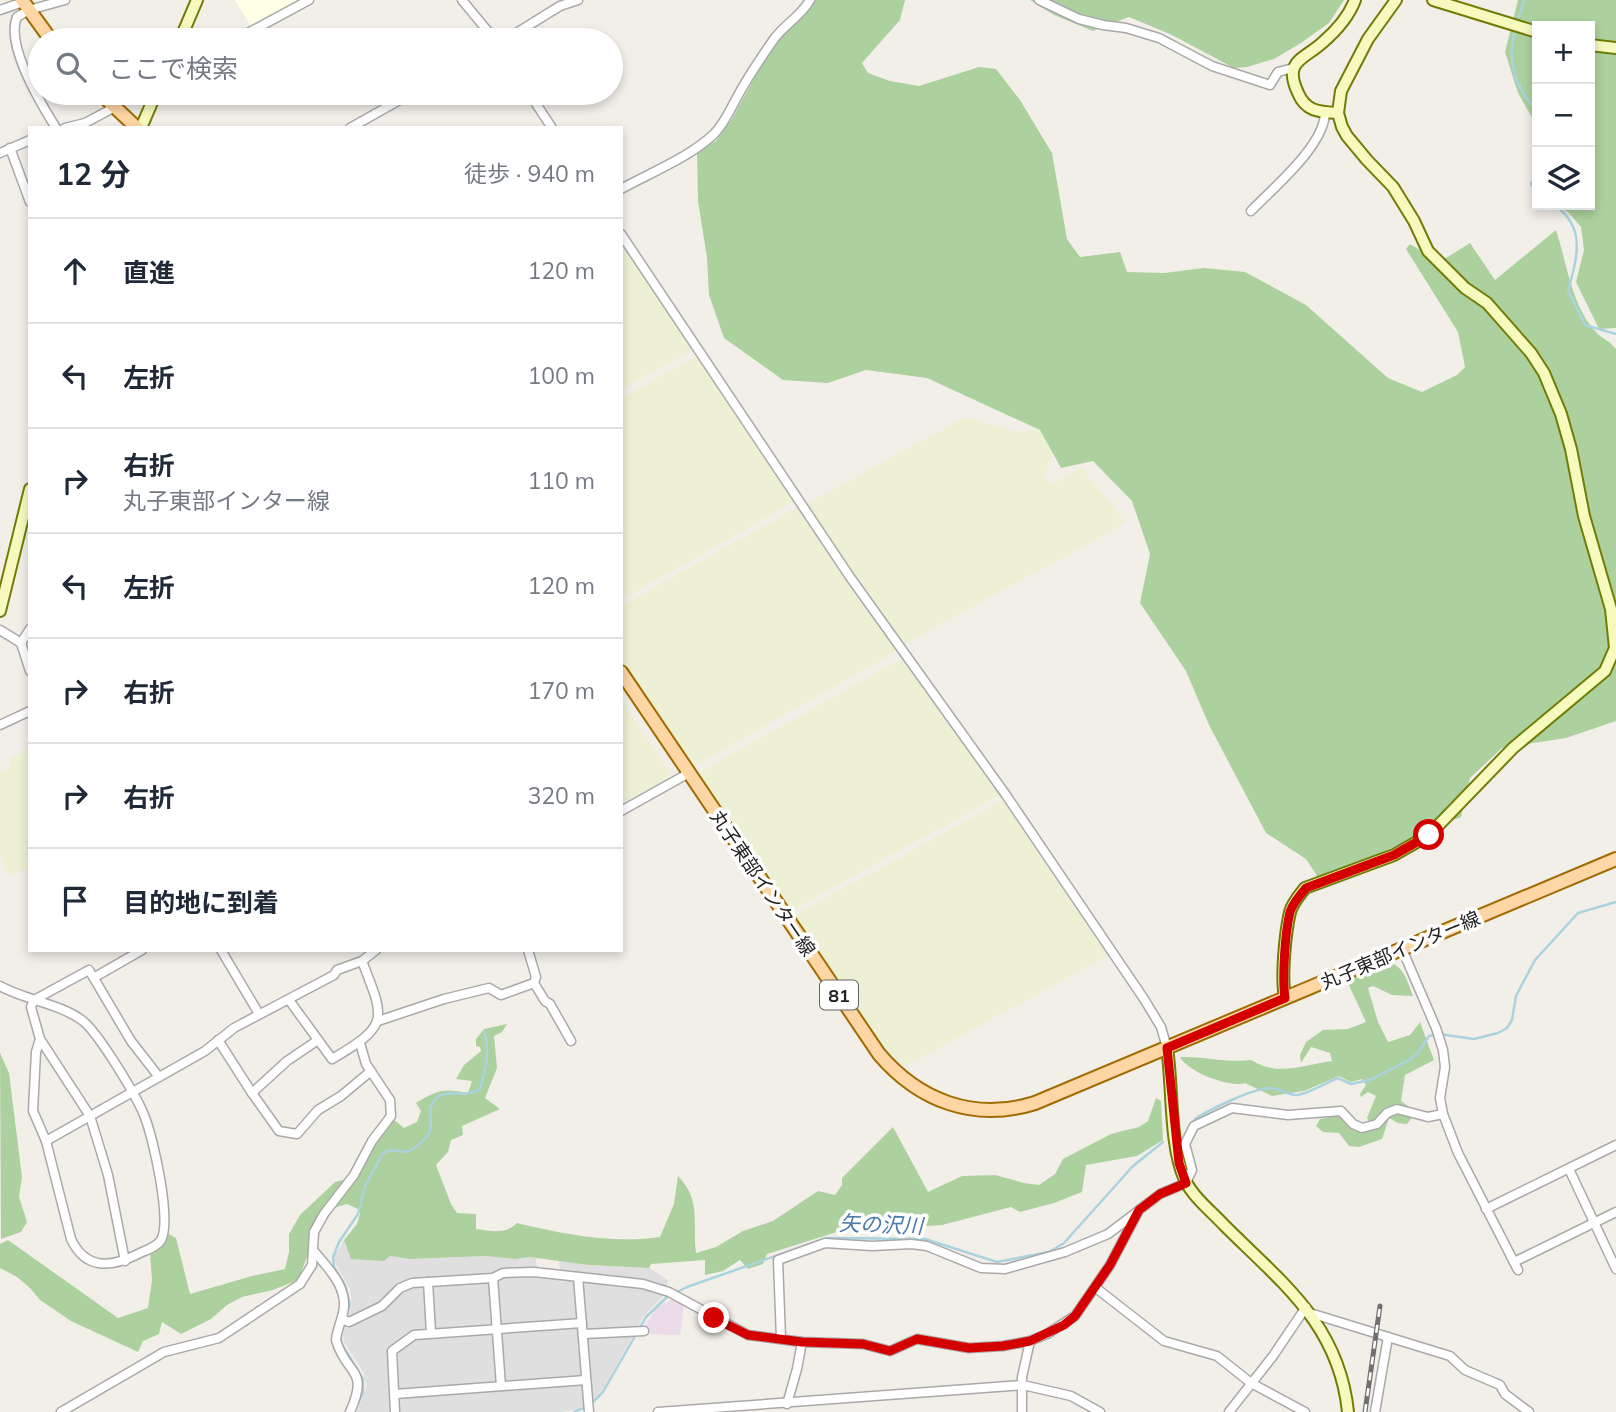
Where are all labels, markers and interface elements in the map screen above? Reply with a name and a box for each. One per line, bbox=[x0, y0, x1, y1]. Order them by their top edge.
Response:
map controls bbox=[1532, 21, 1595, 210]
button: + bbox=[1532, 21, 1595, 84]
search box bbox=[28, 28, 623, 105]
icon: search bbox=[52, 48, 90, 86]
text: ここで検索 bbox=[108, 52, 238, 85]
button: − bbox=[1532, 84, 1595, 147]
button: layers bbox=[1532, 147, 1595, 210]
text: 12 分 bbox=[56, 155, 130, 193]
text: 徒歩 · 940 m bbox=[464, 159, 595, 188]
icon: ahead bbox=[56, 252, 94, 290]
text: 直進 bbox=[123, 256, 175, 289]
text: 120 m bbox=[527, 256, 595, 285]
icon: left bbox=[56, 357, 94, 395]
text: 左折 bbox=[123, 361, 175, 394]
text: 100 m bbox=[527, 361, 595, 390]
text: 右折 bbox=[123, 449, 175, 482]
icon: right bbox=[56, 462, 94, 500]
text: 110 m bbox=[527, 466, 595, 495]
text: 丸子東部インター線 bbox=[123, 486, 330, 515]
icon: left bbox=[56, 567, 94, 605]
text: 左折 bbox=[123, 571, 175, 604]
text: 120 m bbox=[527, 571, 595, 600]
icon: right bbox=[56, 672, 94, 710]
text: 右折 bbox=[123, 676, 175, 709]
text: 170 m bbox=[527, 676, 595, 705]
icon: right bbox=[56, 777, 94, 815]
text: 右折 bbox=[123, 781, 175, 814]
text: 320 m bbox=[527, 781, 595, 810]
street label: 丸子東部インター線 bbox=[705, 805, 821, 961]
route start bbox=[1413, 819, 1444, 850]
icon: arrive bbox=[56, 882, 94, 920]
text: 目的地に到着 bbox=[123, 886, 279, 919]
street label: 丸子東部インター線 bbox=[1317, 906, 1483, 994]
road number: 81 bbox=[820, 980, 858, 1010]
water label: 矢の沢川 bbox=[839, 1210, 925, 1239]
route end bbox=[698, 1302, 729, 1333]

